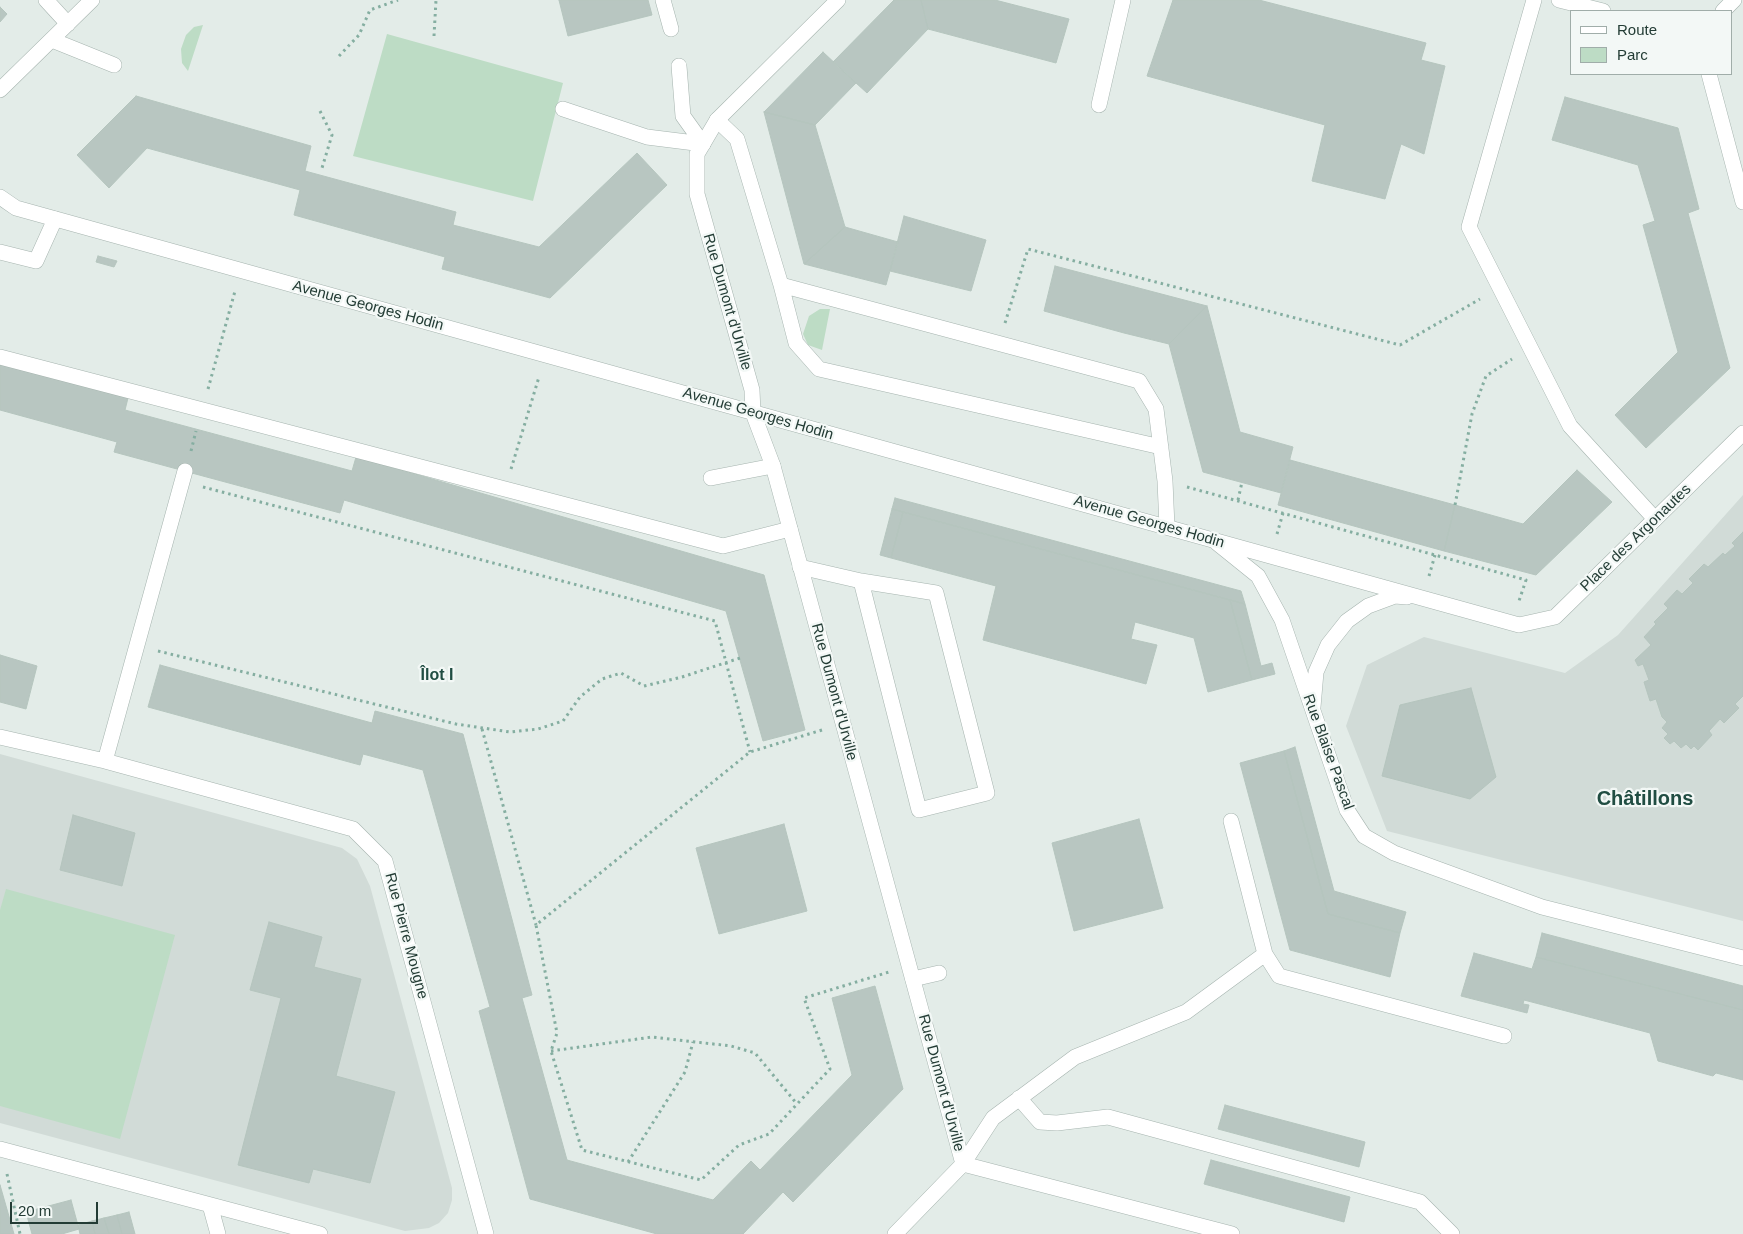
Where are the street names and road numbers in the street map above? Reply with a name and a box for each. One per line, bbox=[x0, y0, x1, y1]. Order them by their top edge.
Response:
street label: Rue Dumont d'Urville bbox=[699, 232, 755, 372]
street label: Avenue Georges Hodin bbox=[290, 277, 446, 335]
street label: Avenue Georges Hodin bbox=[681, 384, 835, 444]
street label: Place des Argonautes bbox=[1577, 481, 1695, 595]
street label: Avenue Georges Hodin bbox=[1072, 492, 1226, 552]
street label: Rue Dumont d'Urville bbox=[807, 621, 861, 763]
street label: Rue Blaise Pascal bbox=[1299, 692, 1357, 812]
street label: Rue Pierre Mougne bbox=[380, 871, 432, 1001]
street label: Rue Dumont d'Urville bbox=[914, 1012, 968, 1154]

